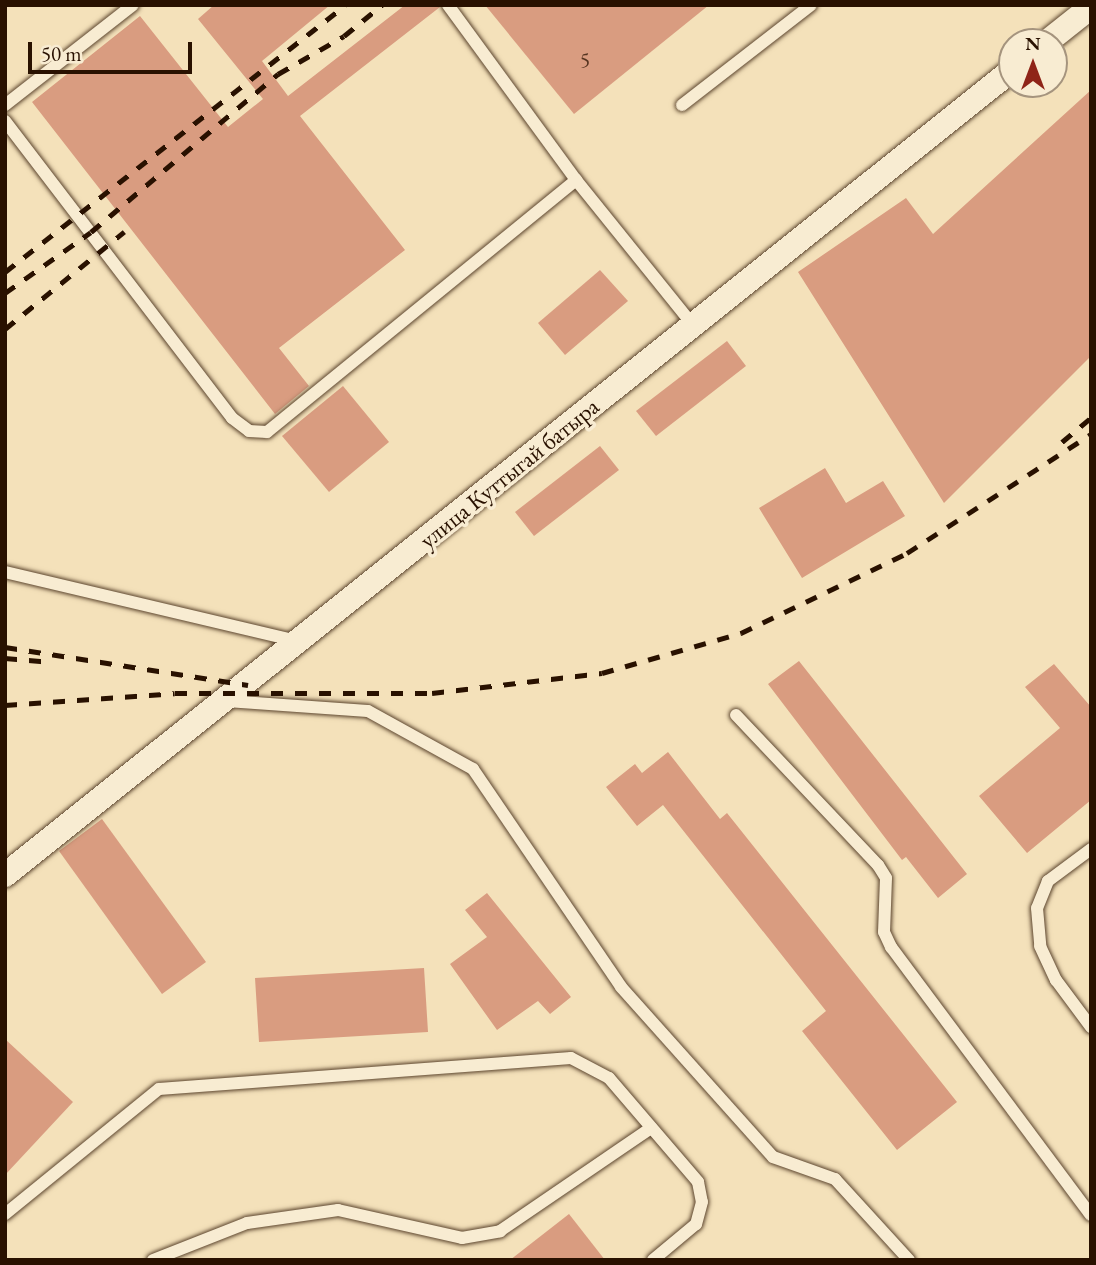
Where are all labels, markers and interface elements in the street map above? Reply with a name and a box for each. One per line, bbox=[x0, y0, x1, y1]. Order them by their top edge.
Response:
scale bar bbox=[32, 28, 196, 72]
north arrow bbox=[998, 28, 1068, 98]
text: N bbox=[1025, 31, 1041, 56]
text: 50 m bbox=[41, 40, 82, 67]
house number: 5 bbox=[580, 47, 590, 73]
street label: улица Куттыгай батыра bbox=[413, 392, 605, 554]

